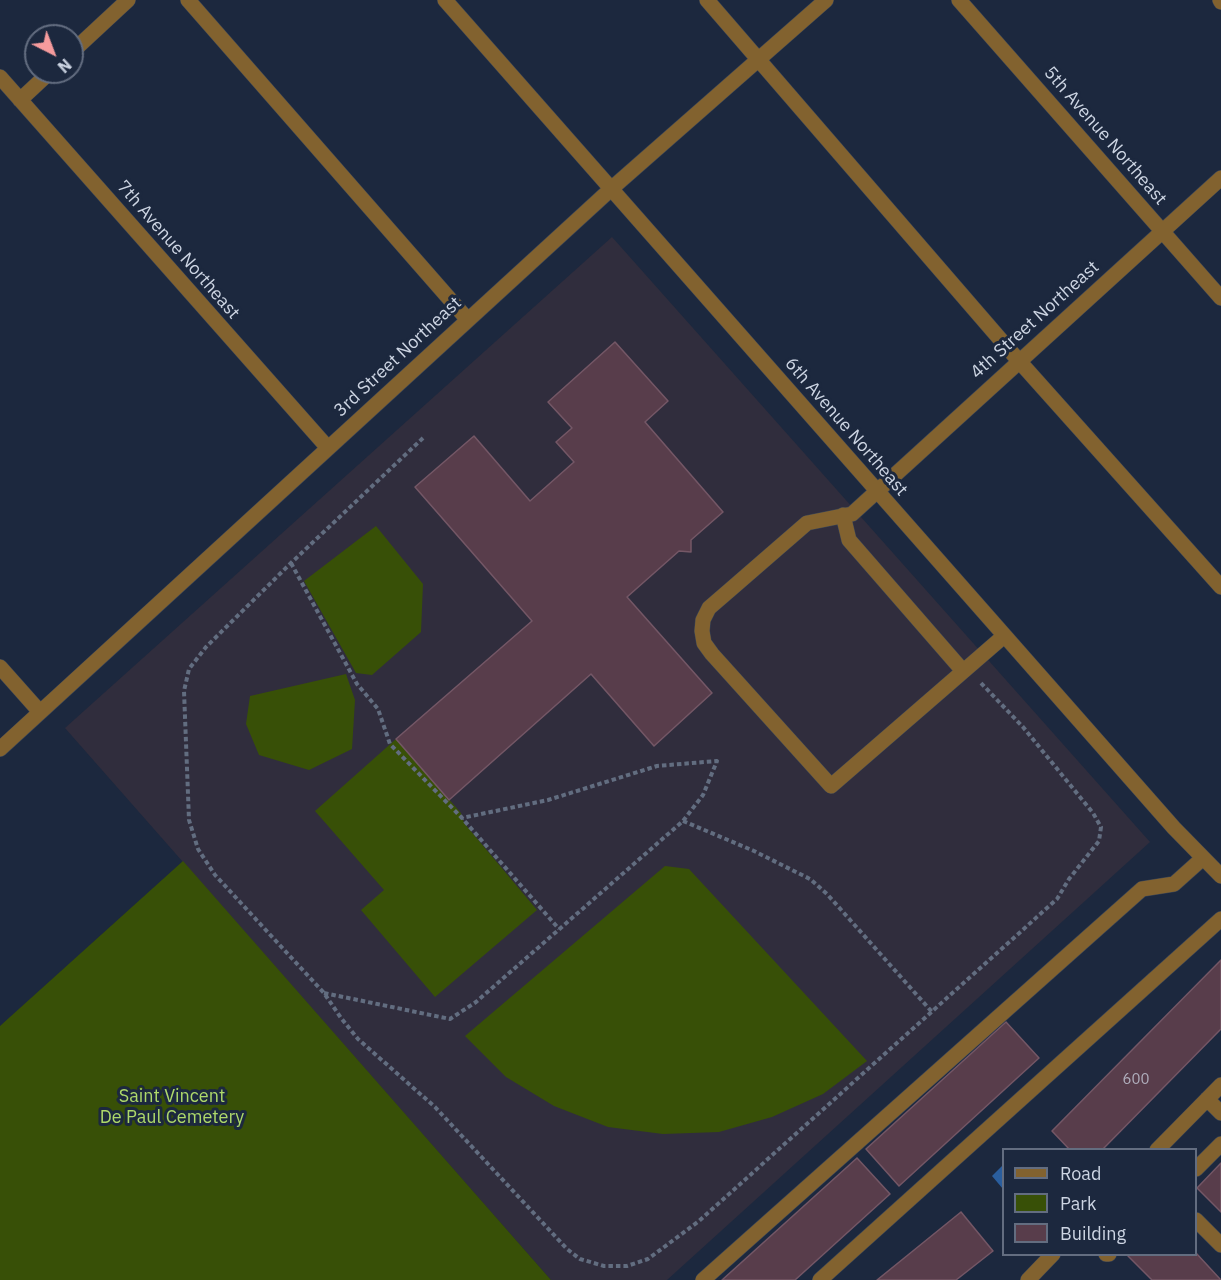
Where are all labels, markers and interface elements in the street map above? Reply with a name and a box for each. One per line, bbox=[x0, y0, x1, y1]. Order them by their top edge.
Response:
north arrow bbox=[24, 24, 84, 84]
text: N bbox=[54, 55, 76, 77]
street label: 5th Avenue Northeast bbox=[1039, 62, 1171, 210]
street label: 7th Avenue Northeast bbox=[112, 176, 244, 324]
street label: 4th Street Northeast bbox=[966, 257, 1104, 383]
street label: 3rd Street Northeast bbox=[330, 292, 466, 422]
street label: 6th Avenue Northeast bbox=[780, 353, 912, 501]
house number: 600 bbox=[1123, 1071, 1149, 1089]
park label: Saint Vincent De Paul Cemetery bbox=[100, 1086, 244, 1128]
legend bbox=[1002, 1148, 1197, 1256]
text: Road bbox=[1060, 1162, 1101, 1185]
text: Park bbox=[1060, 1192, 1096, 1215]
text: Building bbox=[1060, 1222, 1126, 1245]

